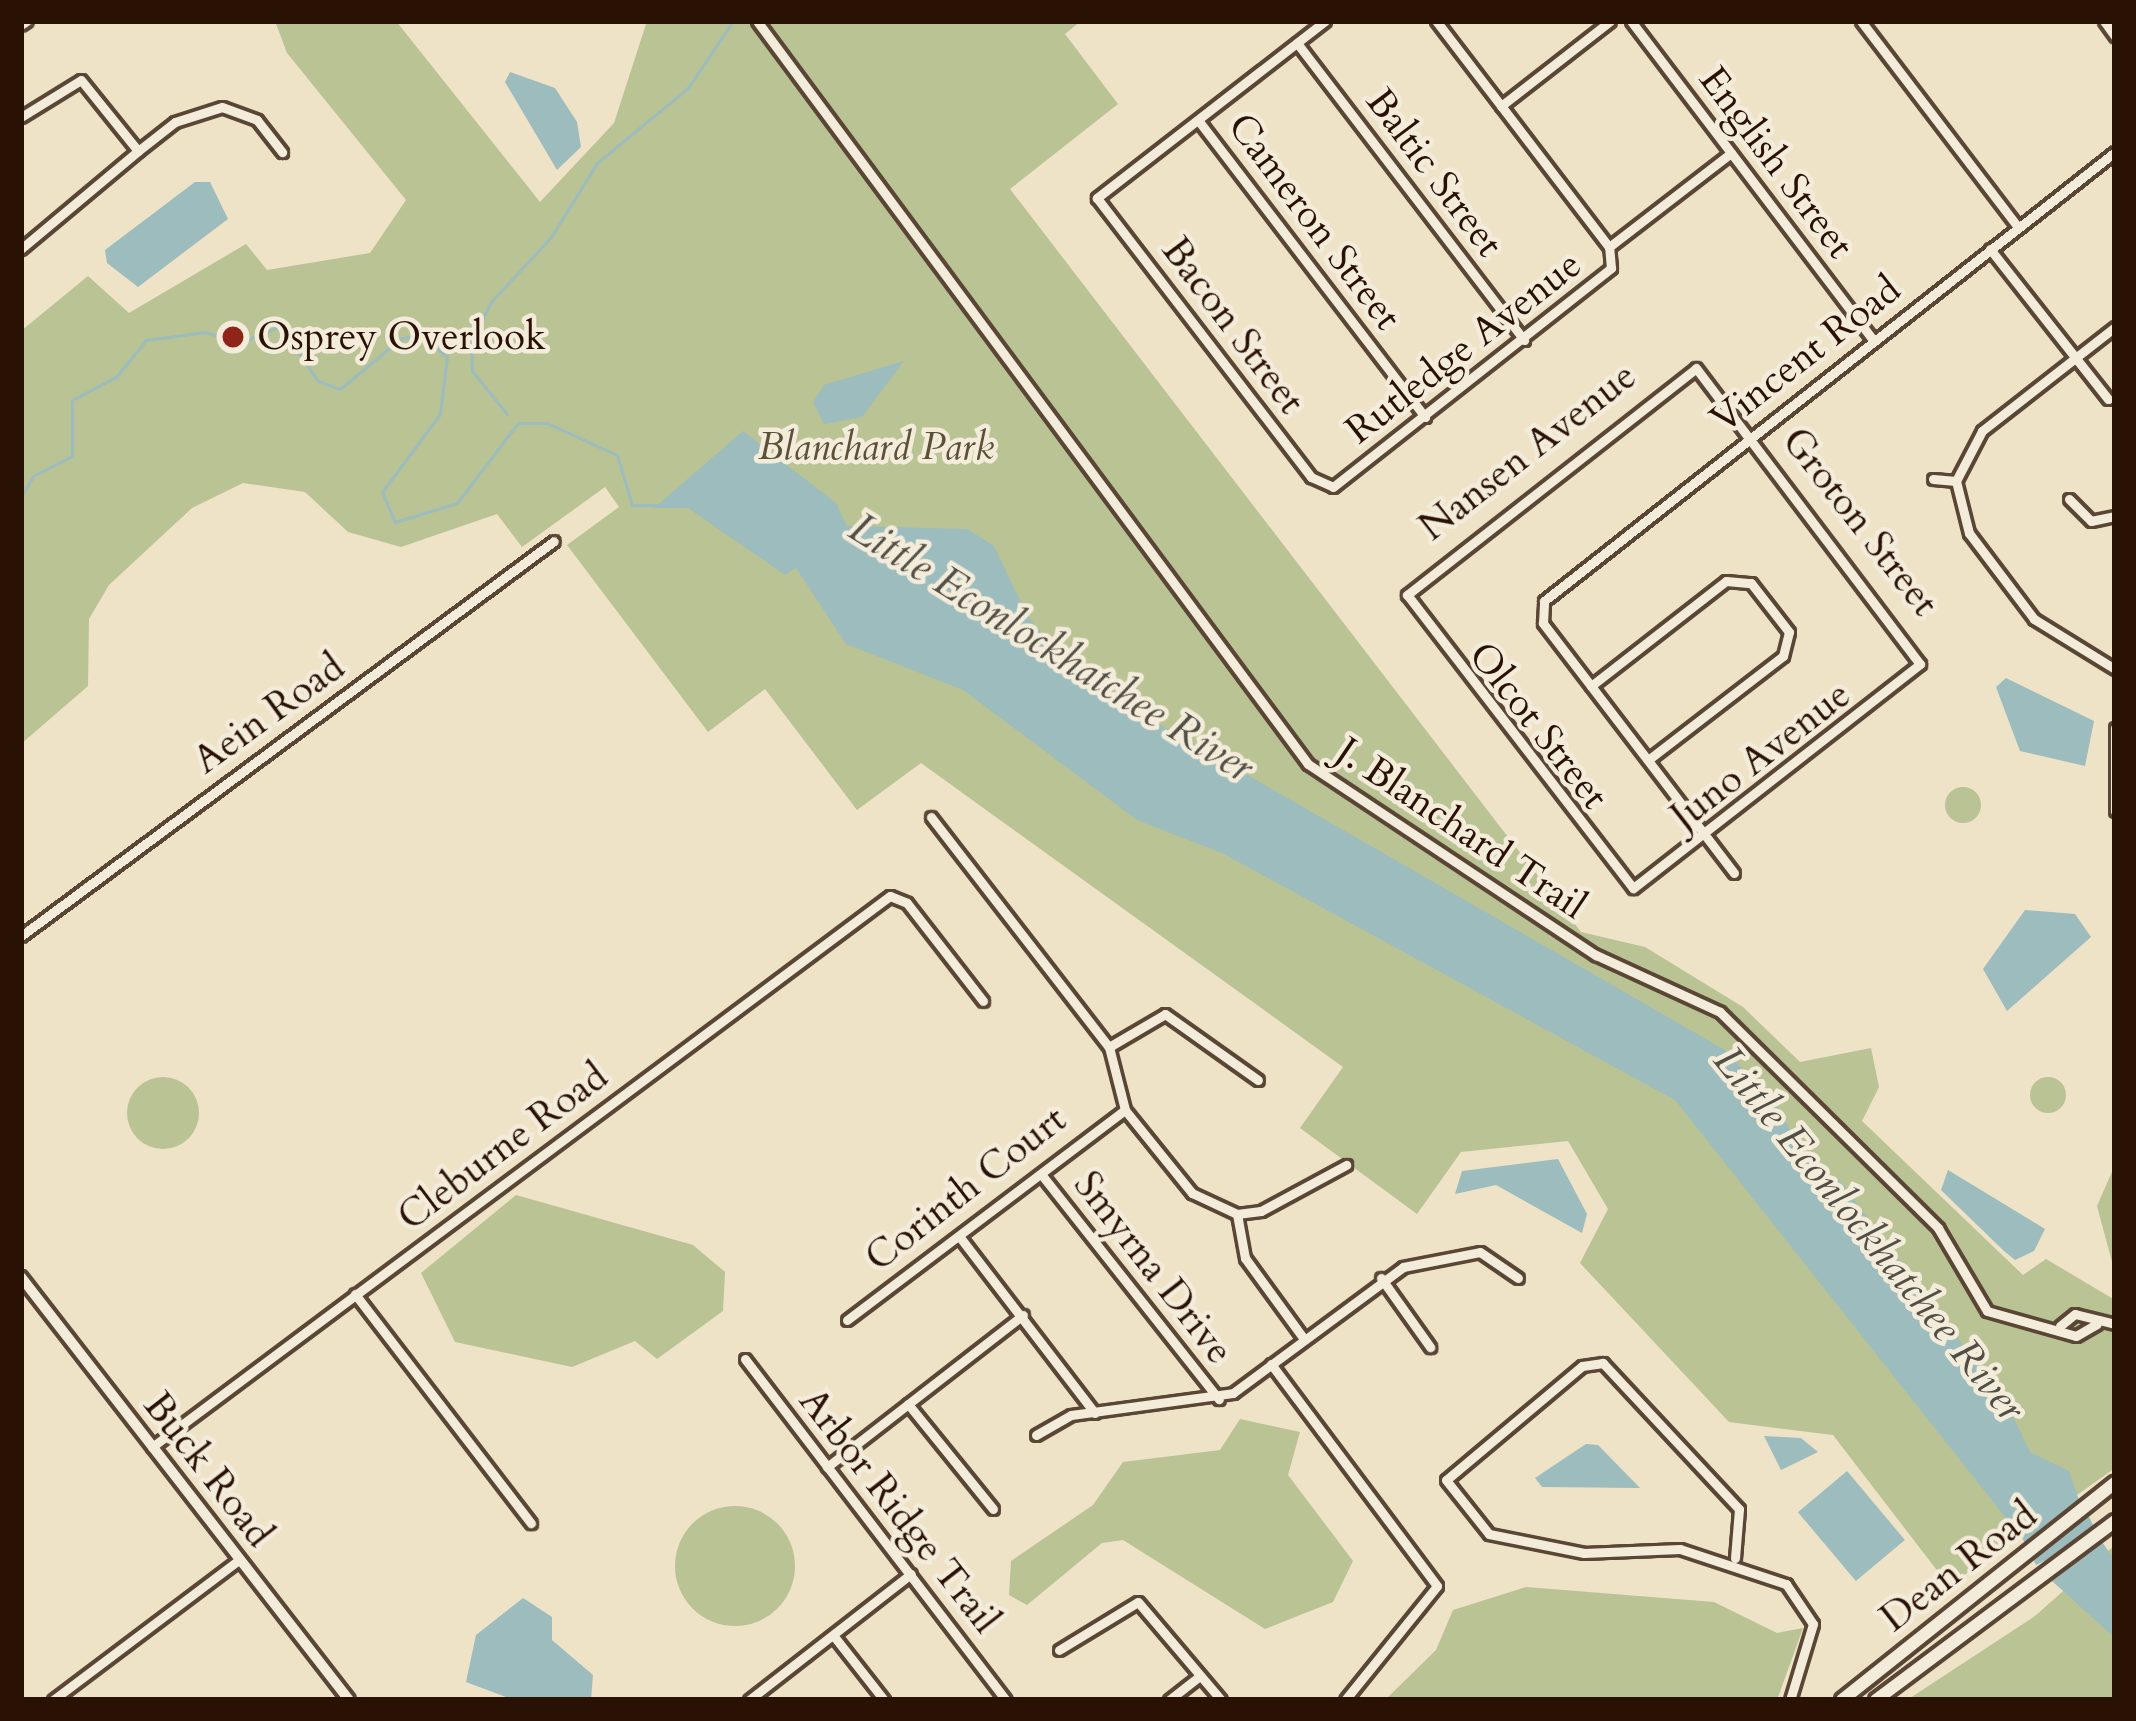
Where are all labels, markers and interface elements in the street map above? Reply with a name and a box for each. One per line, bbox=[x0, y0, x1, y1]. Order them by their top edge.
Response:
street label: English Street bbox=[1689, 58, 1863, 268]
street label: Baltic Street bbox=[1356, 80, 1512, 266]
street label: Cameron Street bbox=[1217, 104, 1411, 340]
street label: Bacon Street bbox=[1152, 229, 1314, 423]
street label: Rutledge Avenue bbox=[1337, 242, 1591, 454]
street label: Vincent Road bbox=[1702, 266, 1910, 444]
place label: Osprey Overlook bbox=[257, 314, 546, 360]
marker: Osprey Overlook bbox=[220, 324, 246, 350]
street label: Nansen Avenue bbox=[1410, 353, 1646, 551]
street label: Groton Street bbox=[1772, 419, 1948, 625]
park label: Blanchard Park bbox=[758, 424, 994, 470]
water label: Little Econlockhatchee River bbox=[840, 503, 1262, 793]
street label: Olcot Street bbox=[1458, 633, 1618, 819]
street label: Aein Road bbox=[185, 644, 353, 784]
street label: Juno Avenue bbox=[1662, 671, 1860, 841]
street label: J. Blanchard Trail bbox=[1327, 728, 1595, 930]
water label: Little Econlockhatchee River bbox=[1702, 1037, 2036, 1431]
street label: Cleburne Road bbox=[389, 1053, 617, 1241]
street label: Corinth Court bbox=[857, 1096, 1075, 1282]
street label: Smyrna Drive bbox=[1063, 1163, 1243, 1373]
street label: Arbor Ridge Trail bbox=[789, 1379, 1009, 1643]
street label: Buck Road bbox=[133, 1384, 283, 1556]
street label: Dean Road bbox=[1872, 1492, 2046, 1642]

